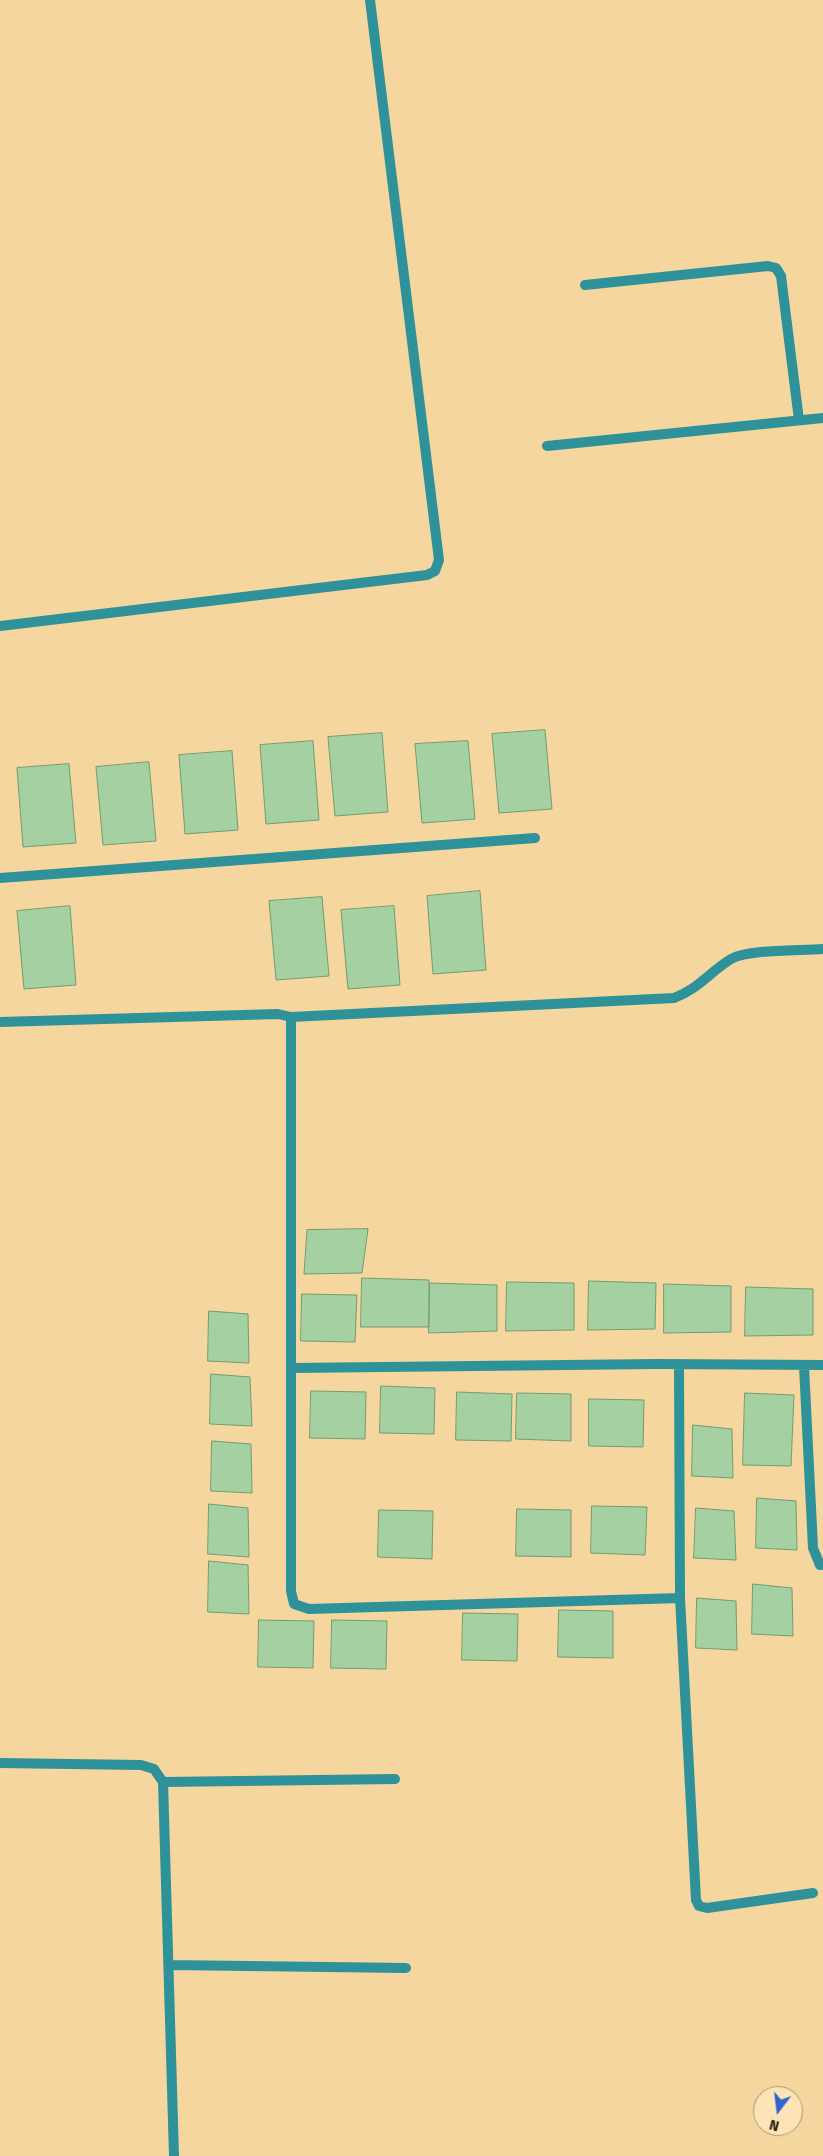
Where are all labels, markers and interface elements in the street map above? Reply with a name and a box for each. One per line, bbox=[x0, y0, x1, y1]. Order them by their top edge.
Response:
north arrow bbox=[753, 2086, 803, 2136]
text: N bbox=[768, 2116, 781, 2134]

